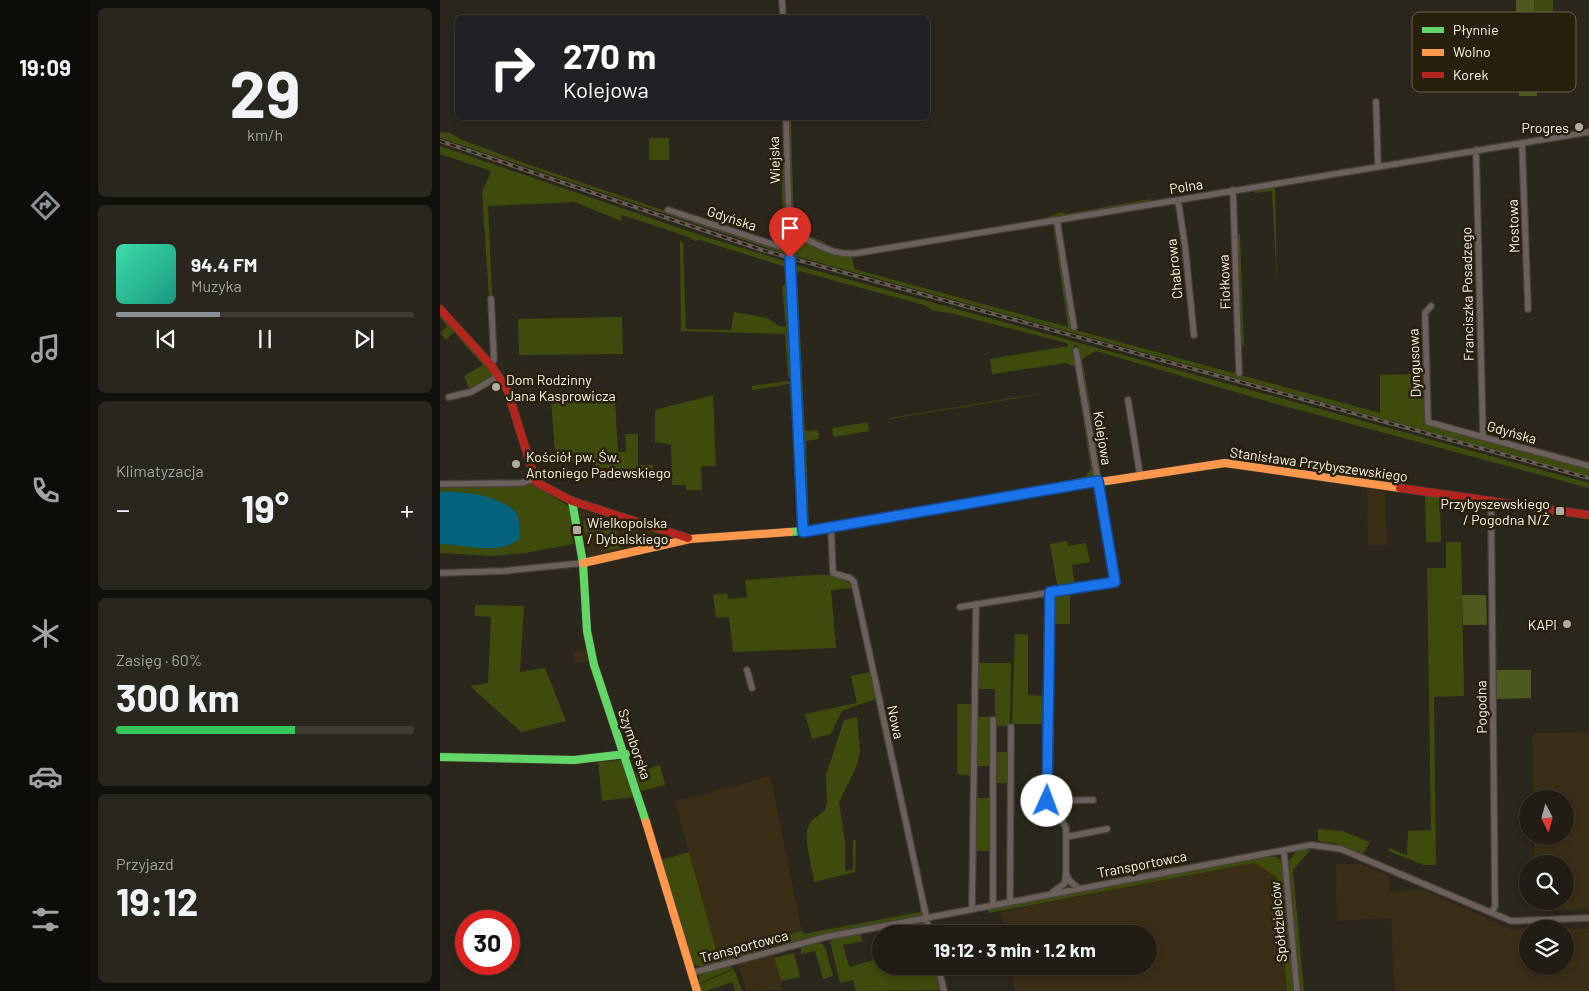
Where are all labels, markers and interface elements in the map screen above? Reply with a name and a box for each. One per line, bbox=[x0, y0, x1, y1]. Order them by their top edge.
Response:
legend bbox=[1412, 12, 1576, 92]
text: Płynnie bbox=[1453, 21, 1499, 38]
text: 270 m bbox=[563, 34, 656, 76]
icon: right bbox=[480, 35, 545, 100]
text: Wolno bbox=[1453, 43, 1491, 60]
text: 29 bbox=[230, 53, 300, 131]
text: 19:09 bbox=[19, 54, 71, 80]
text: Korek bbox=[1453, 66, 1488, 83]
text: Kolejowa bbox=[563, 76, 649, 102]
place label: Progres bbox=[1521, 119, 1569, 136]
marker: Progres bbox=[1573, 121, 1585, 133]
text: km/h bbox=[247, 125, 283, 144]
street label: Wiejska bbox=[765, 136, 783, 184]
street label: Polna bbox=[1168, 175, 1204, 197]
icon: directions bbox=[28, 188, 63, 223]
street label: Mostowa bbox=[1504, 199, 1522, 253]
street label: Gdyńska bbox=[705, 202, 759, 234]
pin bbox=[769, 207, 811, 258]
icon: arrive bbox=[776, 214, 804, 242]
street label: Franciszka Posadzego bbox=[1457, 227, 1477, 361]
street label: Chabrowa bbox=[1162, 238, 1186, 300]
text: 94.4 FM bbox=[191, 253, 257, 276]
street label: Fiołkowa bbox=[1215, 254, 1233, 310]
text: Muzyka bbox=[191, 276, 242, 295]
icon: previous bbox=[152, 325, 180, 353]
icon: pause bbox=[251, 325, 279, 353]
icon: next bbox=[350, 325, 378, 353]
street label: Dyngusowa bbox=[1404, 328, 1424, 398]
icon: music bbox=[28, 331, 63, 366]
place label: Dom Rodzinny Jana Kasprowicza bbox=[506, 371, 616, 404]
marker: Dom Rodzinny Jana Kasprowicza bbox=[490, 381, 502, 393]
street label: Kolejowa bbox=[1090, 410, 1116, 466]
street label: Gdyńska bbox=[1485, 417, 1539, 447]
street label: Stanisława Przybyszewskiego bbox=[1229, 443, 1409, 485]
place label: Kościół pw. Św. Antoniego Padewskiego bbox=[526, 448, 671, 481]
marker: Kościół pw. Św. Antoniego Padewskiego bbox=[510, 458, 522, 470]
text: Klimatyzacja bbox=[116, 461, 204, 480]
icon: phone bbox=[28, 473, 63, 508]
text: 19° bbox=[241, 485, 289, 531]
text: − bbox=[116, 492, 130, 526]
text: + bbox=[400, 492, 414, 526]
place label: Przybyszewskiego / Pogodna N/Ż bbox=[1441, 495, 1550, 528]
marker: Przybyszewskiego / Pogodna N/Ż bbox=[1554, 505, 1566, 517]
place label: Wielkopolska / Dybalskiego bbox=[587, 514, 668, 547]
marker: Wielkopolska / Dybalskiego bbox=[571, 524, 583, 536]
icon: climate bbox=[28, 616, 63, 651]
place label: KAPI bbox=[1528, 616, 1557, 633]
marker: KAPI bbox=[1561, 618, 1573, 630]
text: Zasięg · 60% bbox=[116, 650, 202, 669]
text: 300 km bbox=[116, 674, 239, 720]
street label: Pogodna bbox=[1472, 680, 1490, 734]
street label: Nowa bbox=[884, 704, 908, 740]
street label: Szymborska bbox=[615, 707, 655, 781]
icon: car bbox=[28, 759, 63, 794]
position arrow bbox=[1020, 774, 1072, 826]
north arrow bbox=[1519, 790, 1574, 845]
map controls bbox=[1519, 790, 1574, 975]
street label: Transportowca bbox=[1096, 847, 1188, 881]
text: Przyjazd bbox=[116, 854, 174, 873]
button: search bbox=[1519, 855, 1574, 910]
text: 19:12 bbox=[116, 878, 198, 924]
street label: Spółdzielców bbox=[1266, 881, 1290, 963]
icon: filters bbox=[28, 902, 63, 937]
speed limit sign: 30 bbox=[455, 910, 520, 975]
button: layers bbox=[1519, 920, 1574, 975]
street label: Transportowca bbox=[698, 926, 790, 966]
text: 19:12 · 3 min · 1.2 km bbox=[933, 938, 1096, 961]

